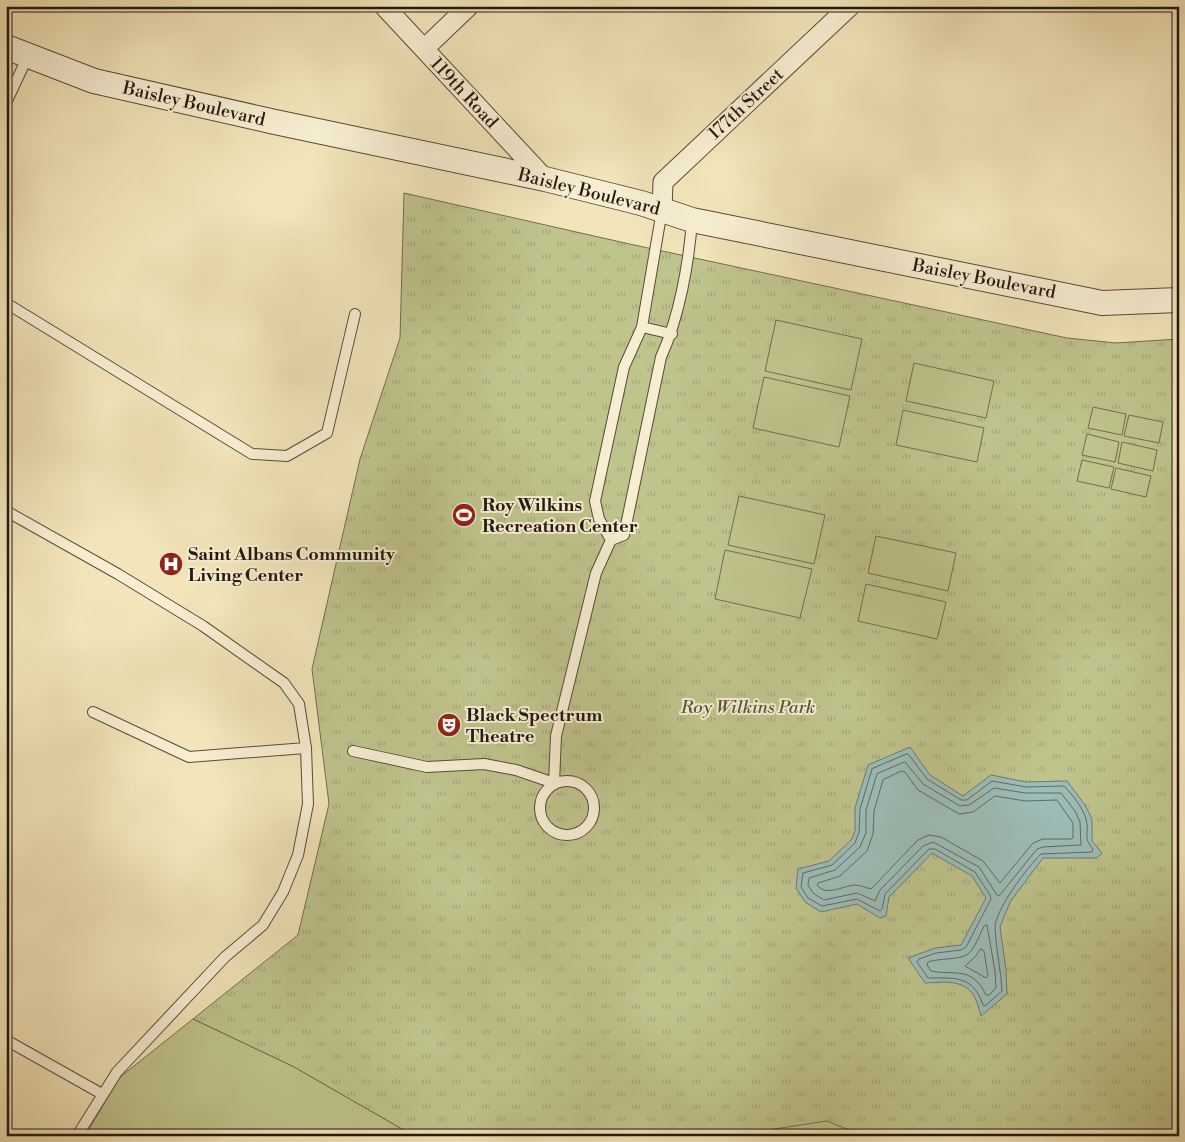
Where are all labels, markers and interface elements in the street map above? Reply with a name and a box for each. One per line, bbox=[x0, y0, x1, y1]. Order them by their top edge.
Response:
street label: 119th Road bbox=[425, 53, 503, 134]
street label: 177th Street bbox=[703, 63, 789, 145]
street label: Baisley Boulevard bbox=[119, 76, 268, 132]
street label: Baisley Boulevard bbox=[515, 163, 663, 221]
street label: Baisley Boulevard bbox=[909, 254, 1058, 304]
place label: Roy Wilkins Recreation Center bbox=[482, 494, 638, 538]
sports icon: Roy Wilkins Recreation Center bbox=[451, 502, 477, 528]
place label: Saint Albans Community Living Center bbox=[188, 543, 396, 587]
hospital icon: Saint Albans Community Living Center bbox=[158, 551, 184, 577]
park label: Roy Wilkins Park bbox=[680, 696, 815, 719]
place label: Black Spectrum Theatre bbox=[466, 704, 603, 748]
theatre icon: Black Spectrum Theatre bbox=[436, 712, 462, 738]

